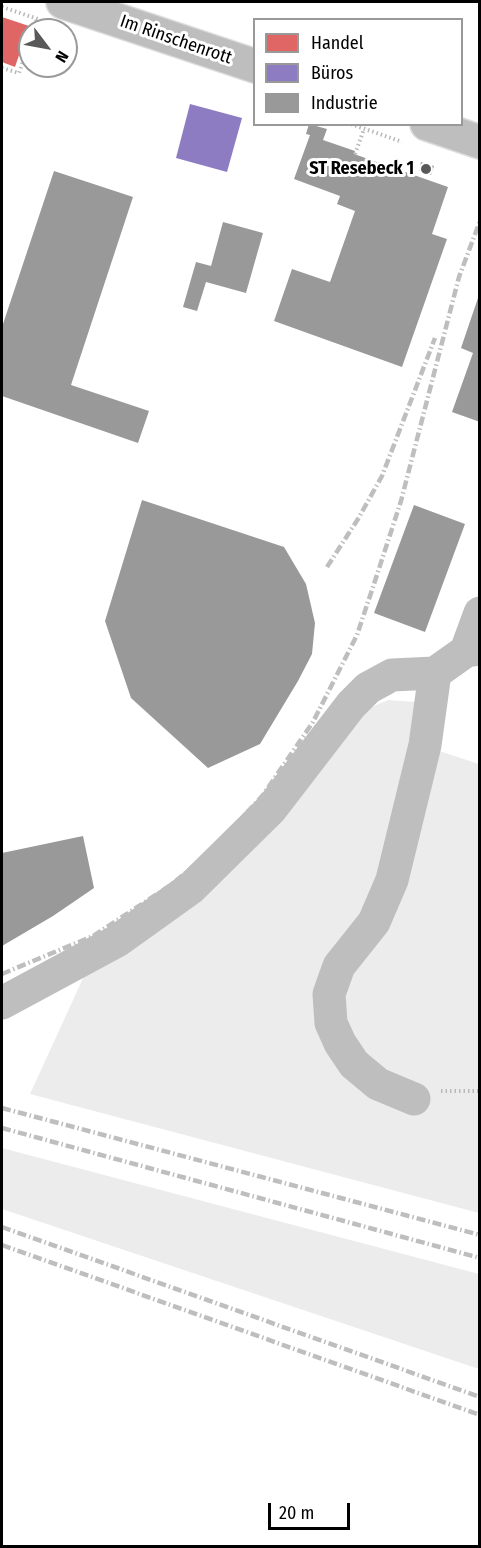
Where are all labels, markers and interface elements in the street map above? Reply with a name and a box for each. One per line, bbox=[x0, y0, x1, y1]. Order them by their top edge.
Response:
street label: Im Rinschenrott bbox=[117, 11, 235, 69]
north arrow bbox=[18, 18, 78, 78]
legend bbox=[253, 18, 463, 126]
text: Handel bbox=[311, 32, 364, 54]
text: N bbox=[51, 48, 73, 66]
text: Büros bbox=[311, 62, 353, 84]
text: Industrie bbox=[311, 92, 378, 114]
place label: ST Resebeck 1 bbox=[309, 158, 414, 180]
marker: ST Resebeck 1 bbox=[419, 162, 433, 176]
scale bar bbox=[271, 1491, 354, 1529]
text: 20 m bbox=[279, 1502, 314, 1524]

